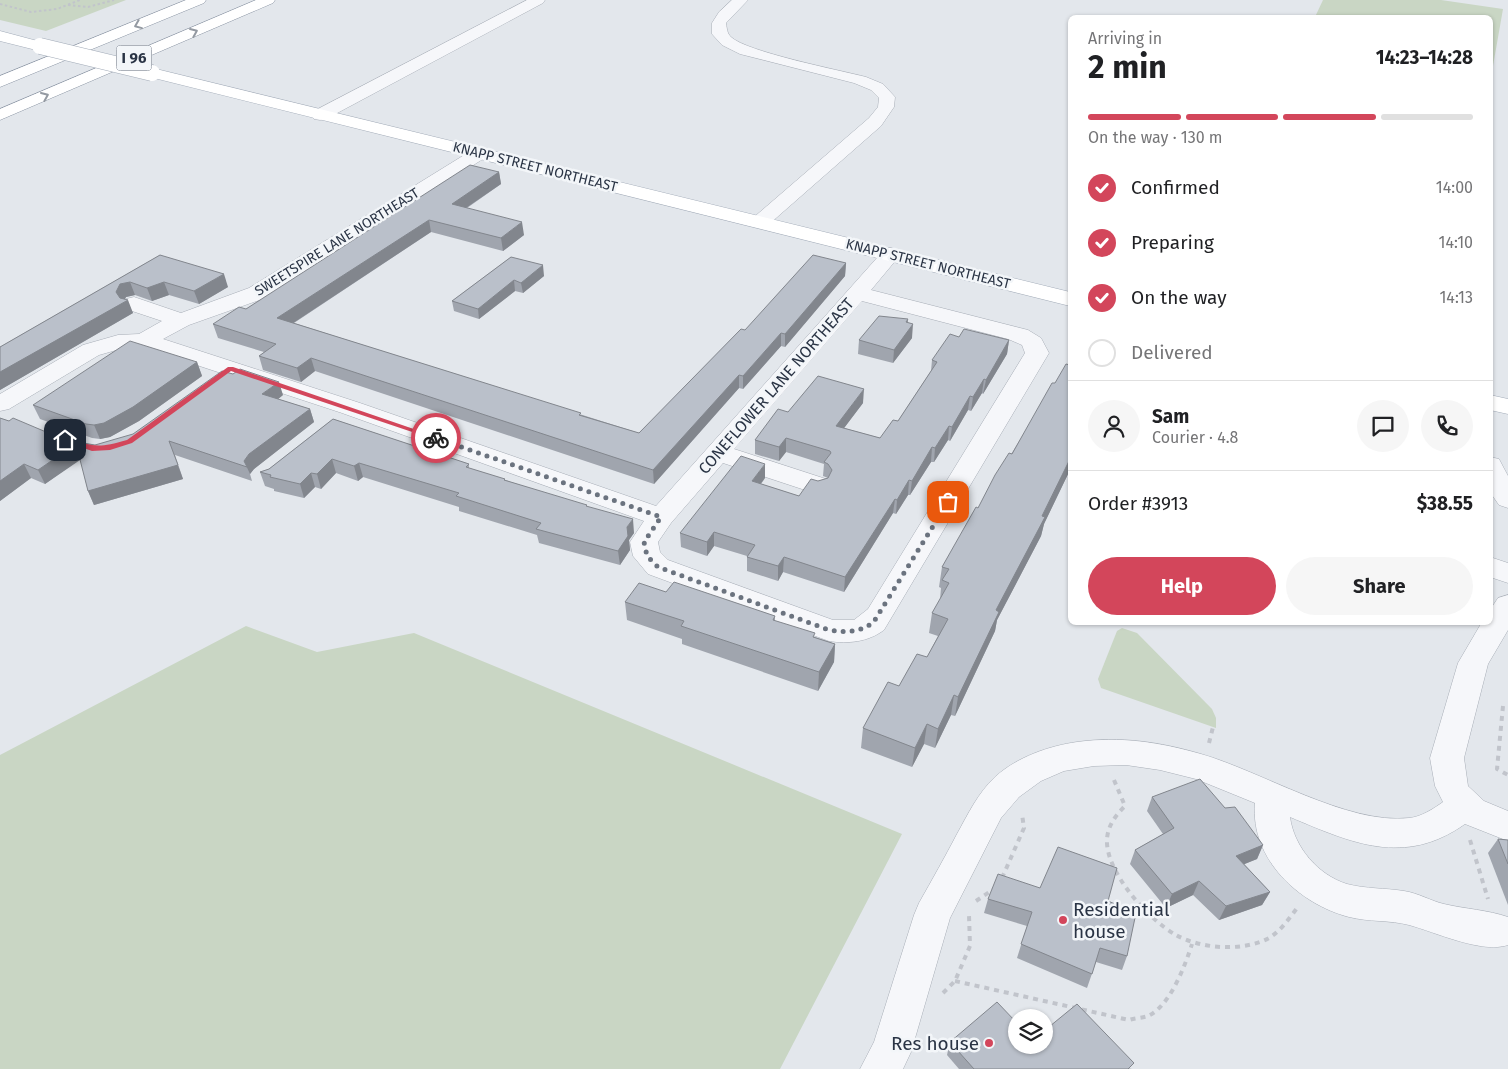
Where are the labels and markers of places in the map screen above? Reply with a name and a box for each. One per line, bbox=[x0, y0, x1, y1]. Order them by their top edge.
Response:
pin bbox=[44, 419, 86, 461]
pin bbox=[927, 481, 969, 523]
place label: Residential house bbox=[1073, 898, 1170, 943]
marker: Residential house bbox=[1057, 914, 1069, 926]
place label: Res house bbox=[891, 1032, 979, 1055]
marker: Res house bbox=[983, 1037, 995, 1049]

